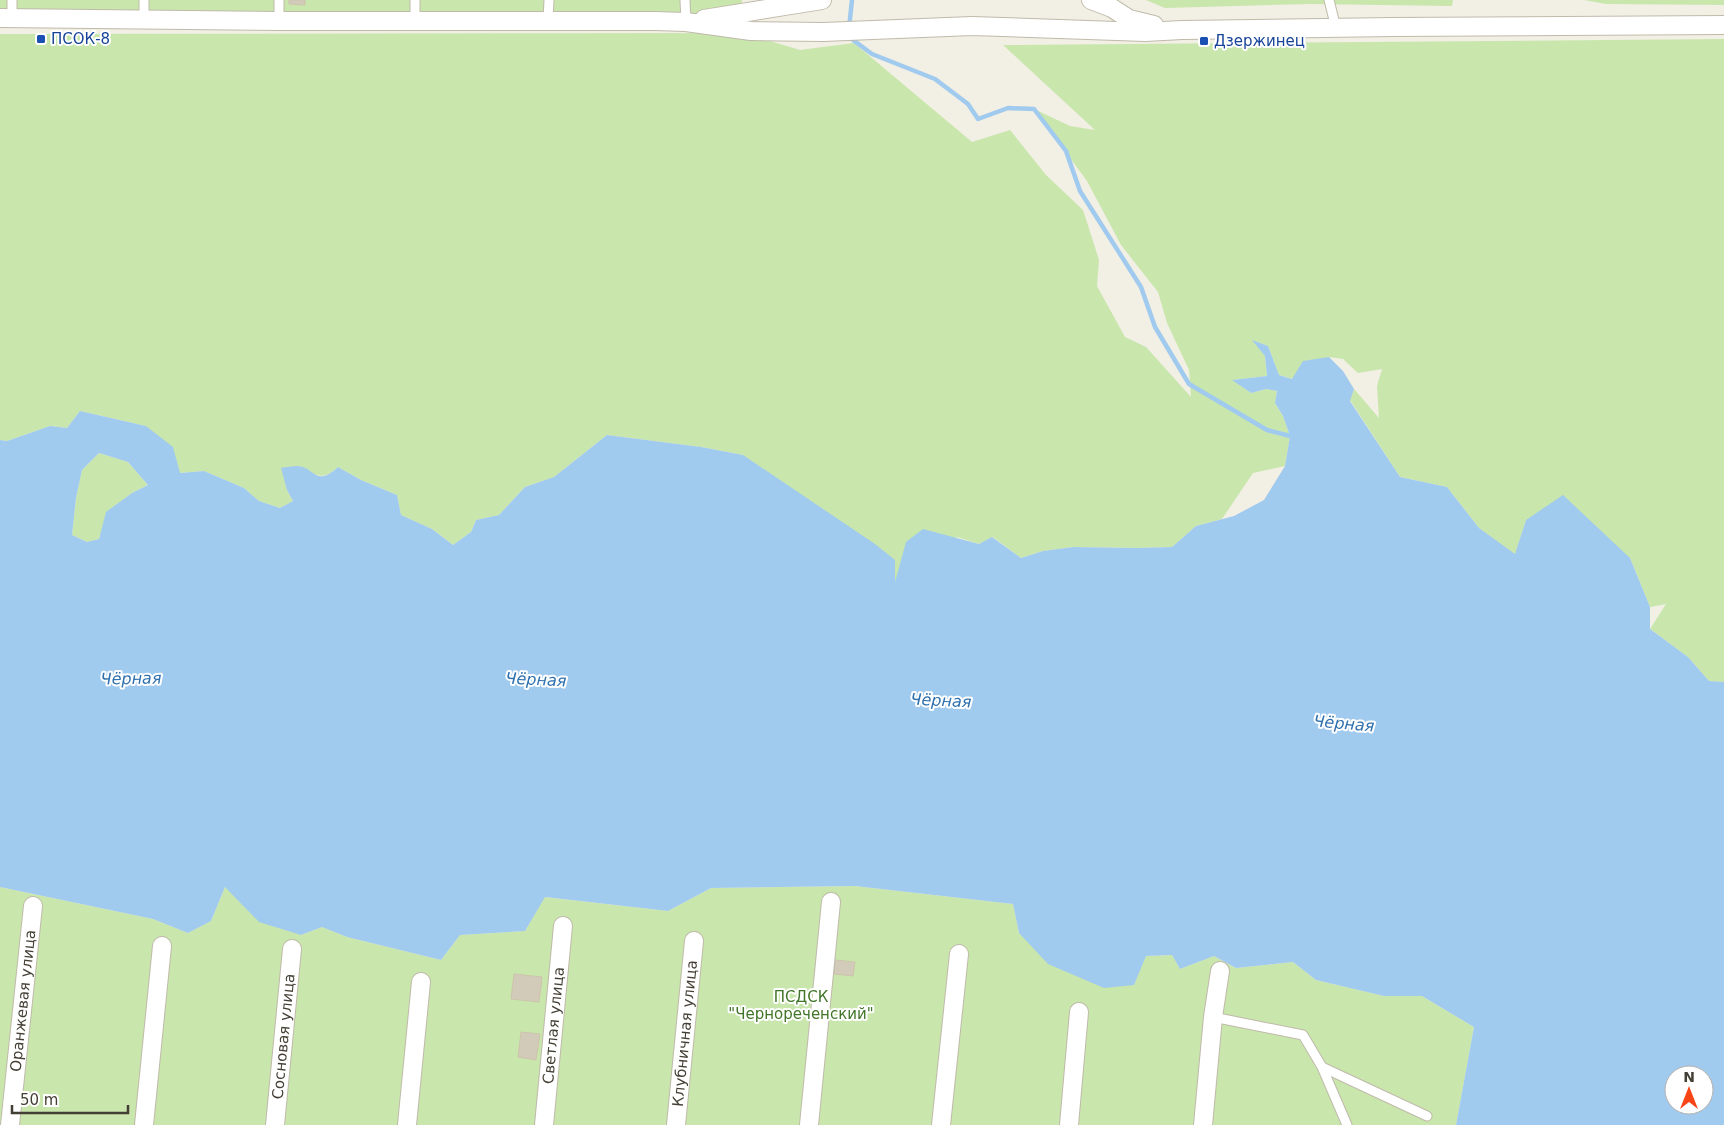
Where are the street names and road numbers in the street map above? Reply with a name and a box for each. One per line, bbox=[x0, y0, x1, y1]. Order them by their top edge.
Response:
street label: Оранжевая улица bbox=[7, 929, 39, 1073]
street label: Клубничная улица bbox=[669, 959, 701, 1108]
street label: Светлая улица bbox=[539, 966, 568, 1085]
street label: Сосновая улица bbox=[269, 973, 299, 1100]

